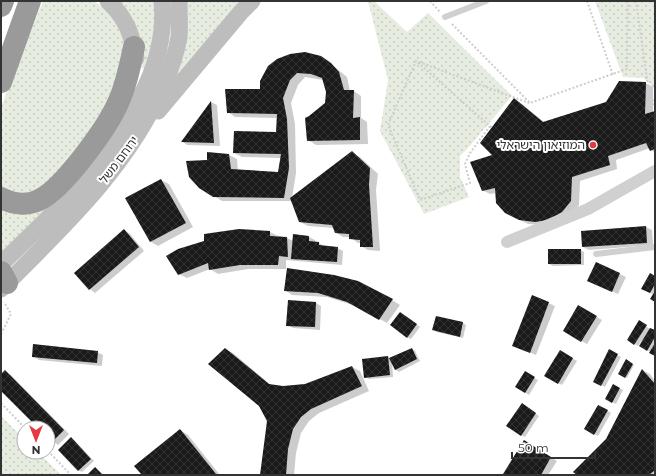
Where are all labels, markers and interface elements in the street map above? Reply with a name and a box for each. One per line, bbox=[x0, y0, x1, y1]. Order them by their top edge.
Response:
street label: ירוחם משל bbox=[96, 133, 141, 186]
place label: המוזיאון הישראלי bbox=[497, 137, 585, 152]
marker: המוזיאון הישראלי bbox=[588, 140, 598, 150]
north arrow bbox=[16, 420, 56, 460]
scale bar bbox=[512, 434, 595, 460]
text: 50 m bbox=[518, 440, 549, 455]
text: N bbox=[32, 443, 40, 457]

